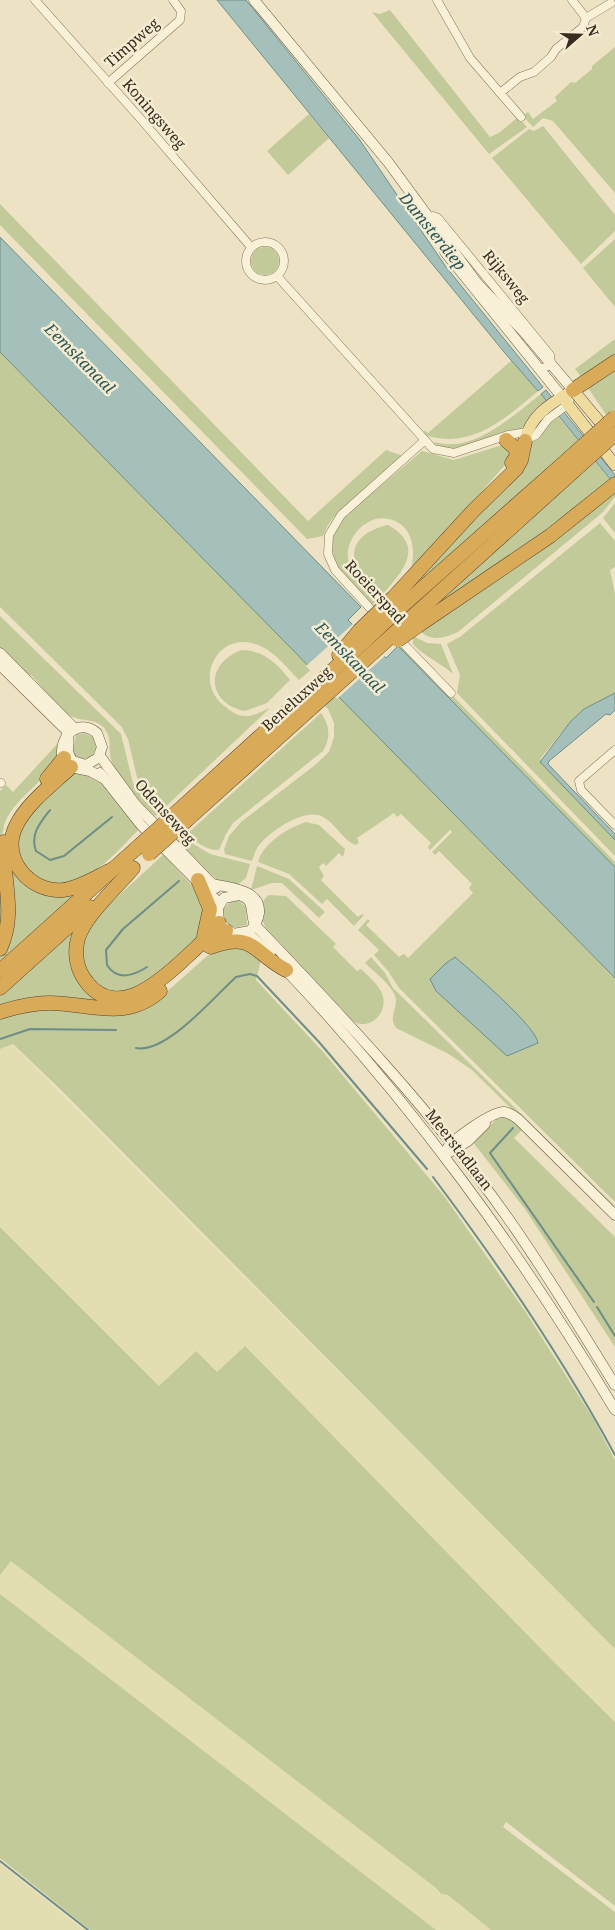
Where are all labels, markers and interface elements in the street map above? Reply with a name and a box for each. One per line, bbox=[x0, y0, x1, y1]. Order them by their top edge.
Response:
north arrow bbox=[555, 10, 605, 60]
street label: Timpweg bbox=[100, 13, 163, 72]
text: N bbox=[582, 22, 604, 39]
street label: Koningsweg bbox=[119, 74, 191, 153]
water label: Damsterdiep bbox=[394, 186, 471, 275]
street label: Rijksweg bbox=[479, 245, 535, 307]
water label: Eemskanaal bbox=[39, 317, 120, 398]
street label: Roeierspad bbox=[341, 555, 410, 627]
water label: Eemskanaal bbox=[310, 616, 390, 697]
street label: Beneluxweg bbox=[257, 662, 335, 735]
street label: Odenseweg bbox=[131, 774, 201, 848]
street label: Meerstadlaan bbox=[422, 1105, 498, 1194]

